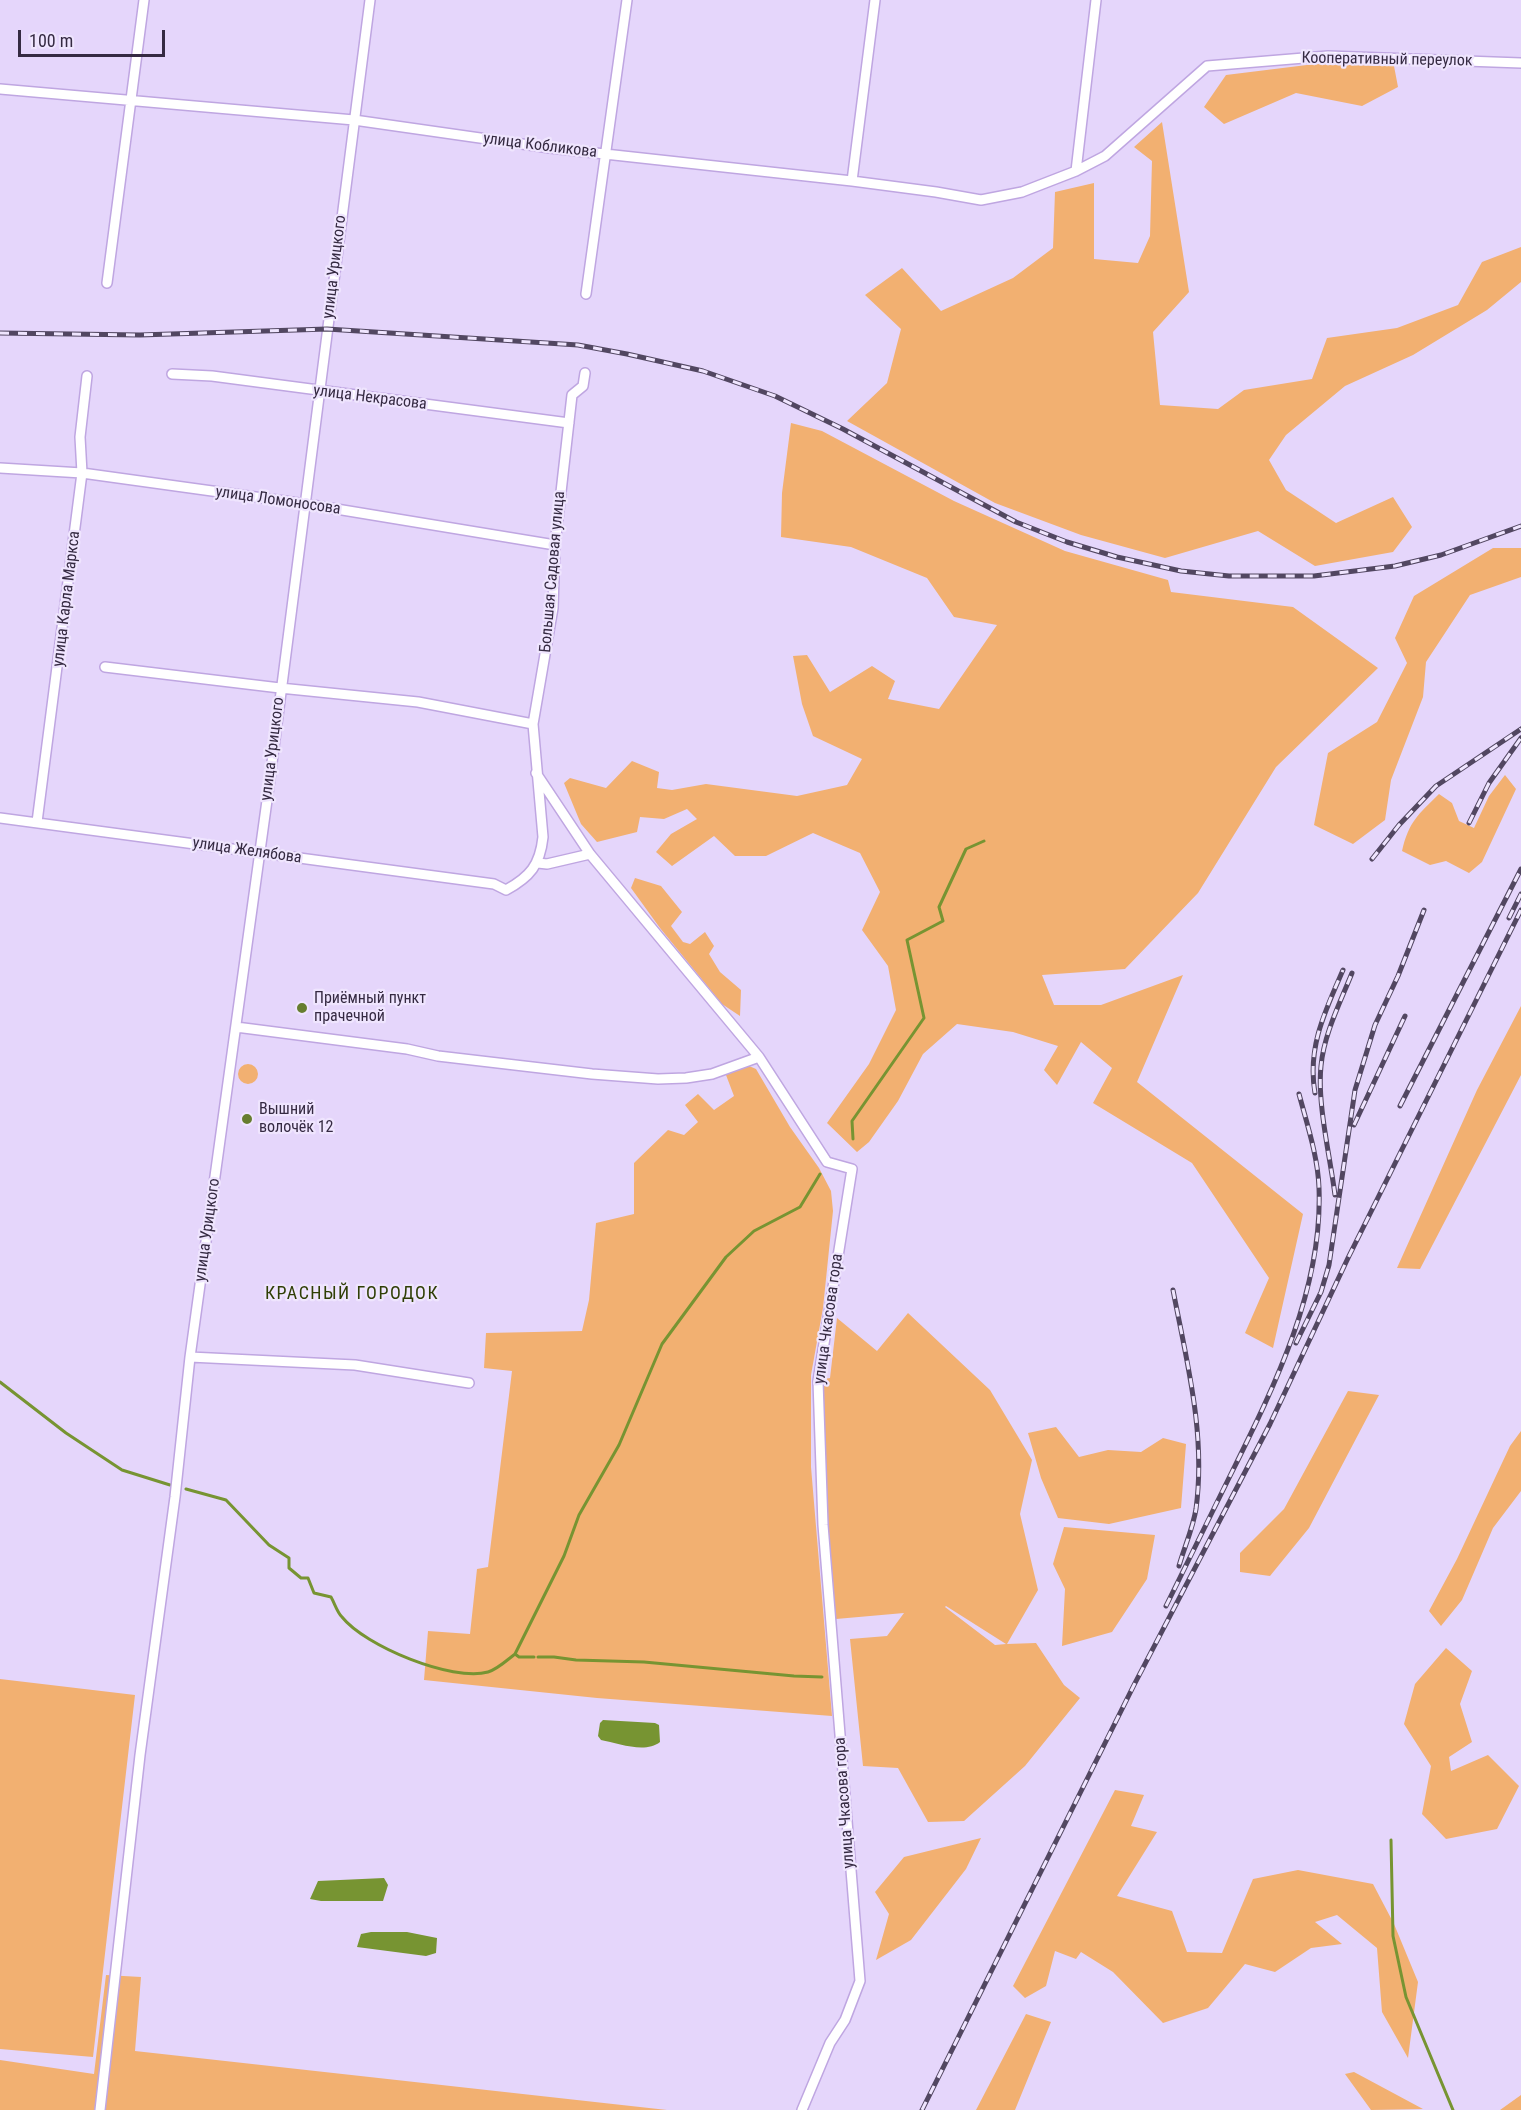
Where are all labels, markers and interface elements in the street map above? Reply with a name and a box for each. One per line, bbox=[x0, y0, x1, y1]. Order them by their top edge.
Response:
scale bar bbox=[21, 18, 168, 56]
text: 100 m bbox=[29, 30, 73, 51]
street label: Кооперативный переулок bbox=[1301, 49, 1473, 71]
street label: улица Кобликова bbox=[482, 129, 598, 163]
street label: улица Урицкого bbox=[319, 214, 351, 320]
street label: улица Некрасова bbox=[312, 382, 428, 414]
street label: улица Ломоносова bbox=[214, 483, 342, 519]
street label: Большая Садовая улица bbox=[536, 490, 570, 654]
street label: улица Карла Маркса bbox=[49, 530, 85, 668]
street label: улица Урицкого bbox=[257, 696, 289, 802]
street label: улица Желябова bbox=[191, 834, 303, 868]
place label: Приёмный пункт прачечной bbox=[314, 989, 426, 1027]
marker: Приёмный пункт прачечной bbox=[295, 1001, 309, 1015]
place label: Вышний волочёк 12 bbox=[259, 1100, 333, 1138]
marker: Вышний волочёк 12 bbox=[240, 1112, 254, 1126]
street label: улица Урицкого bbox=[191, 1177, 225, 1283]
street label: улица Чкасова гора bbox=[810, 1253, 848, 1385]
district label: КРАСНЫЙ ГОРОДОК bbox=[265, 1283, 439, 1305]
street label: улица Чкасова гора bbox=[831, 1737, 859, 1869]

